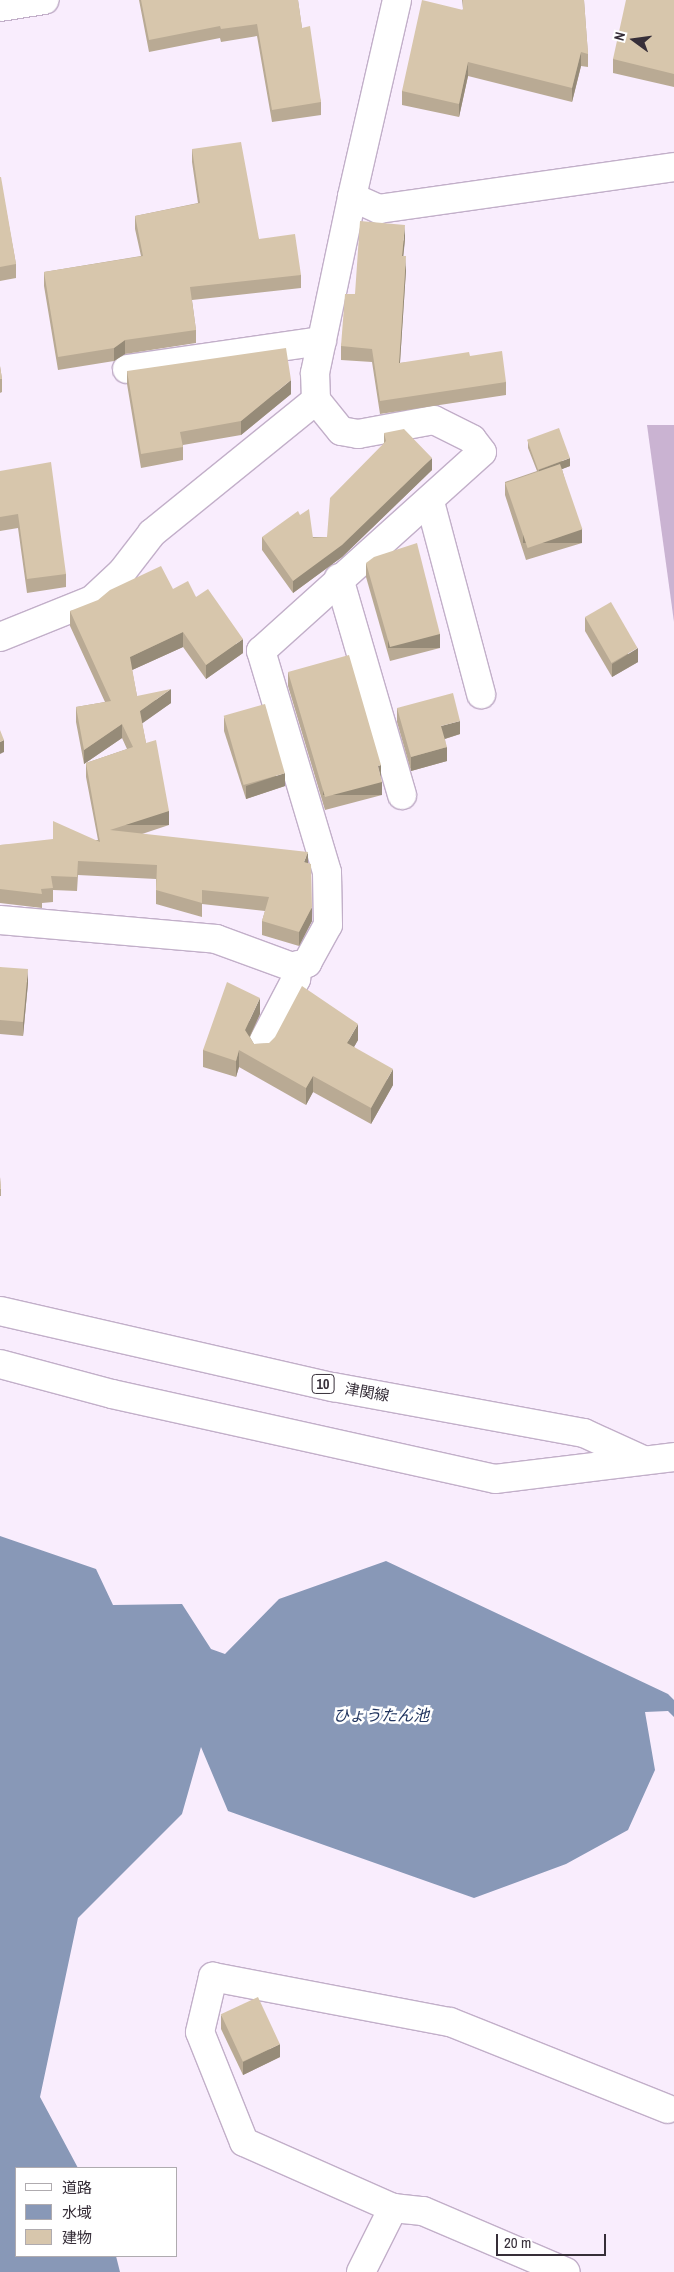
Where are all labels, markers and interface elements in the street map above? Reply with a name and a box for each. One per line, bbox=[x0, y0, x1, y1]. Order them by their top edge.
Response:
north arrow bbox=[609, 15, 659, 65]
text: N bbox=[610, 30, 629, 43]
road number: 10 bbox=[310, 1372, 336, 1396]
street label: 津関線 bbox=[343, 1379, 391, 1405]
water label: ひょうたん池 bbox=[333, 1705, 429, 1725]
legend bbox=[15, 2167, 178, 2257]
text: 道路 bbox=[62, 2177, 92, 2198]
text: 水域 bbox=[62, 2202, 92, 2223]
scale bar bbox=[499, 2224, 609, 2256]
text: 建物 bbox=[62, 2227, 92, 2248]
text: 20 m bbox=[504, 2232, 531, 2253]

